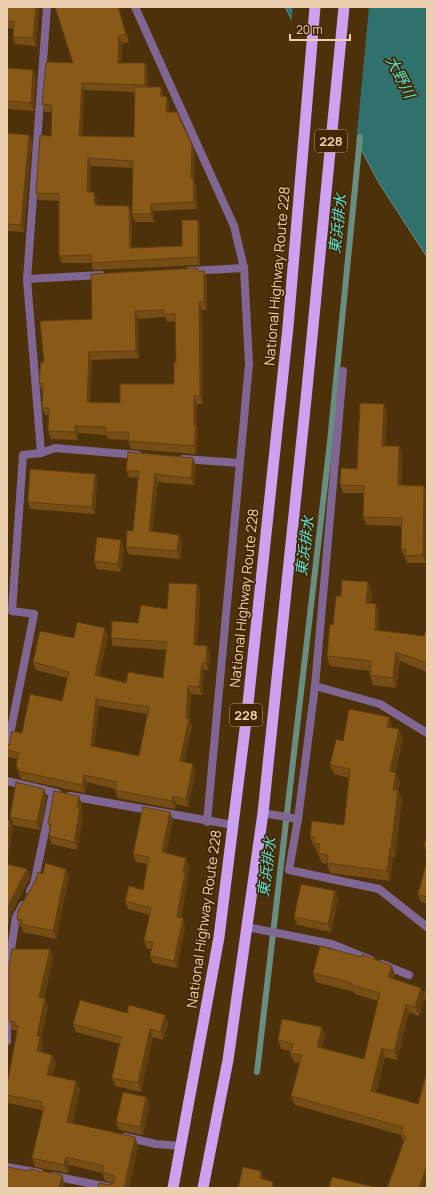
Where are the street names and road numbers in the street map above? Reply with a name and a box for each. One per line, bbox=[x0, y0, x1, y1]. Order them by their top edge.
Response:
road number: 228 bbox=[315, 130, 347, 152]
street label: National Highway Route 228 bbox=[259, 186, 294, 366]
street label: National Highway Route 228 bbox=[225, 508, 262, 688]
road number: 228 bbox=[230, 704, 262, 726]
street label: National Highway Route 228 bbox=[182, 829, 225, 1009]

